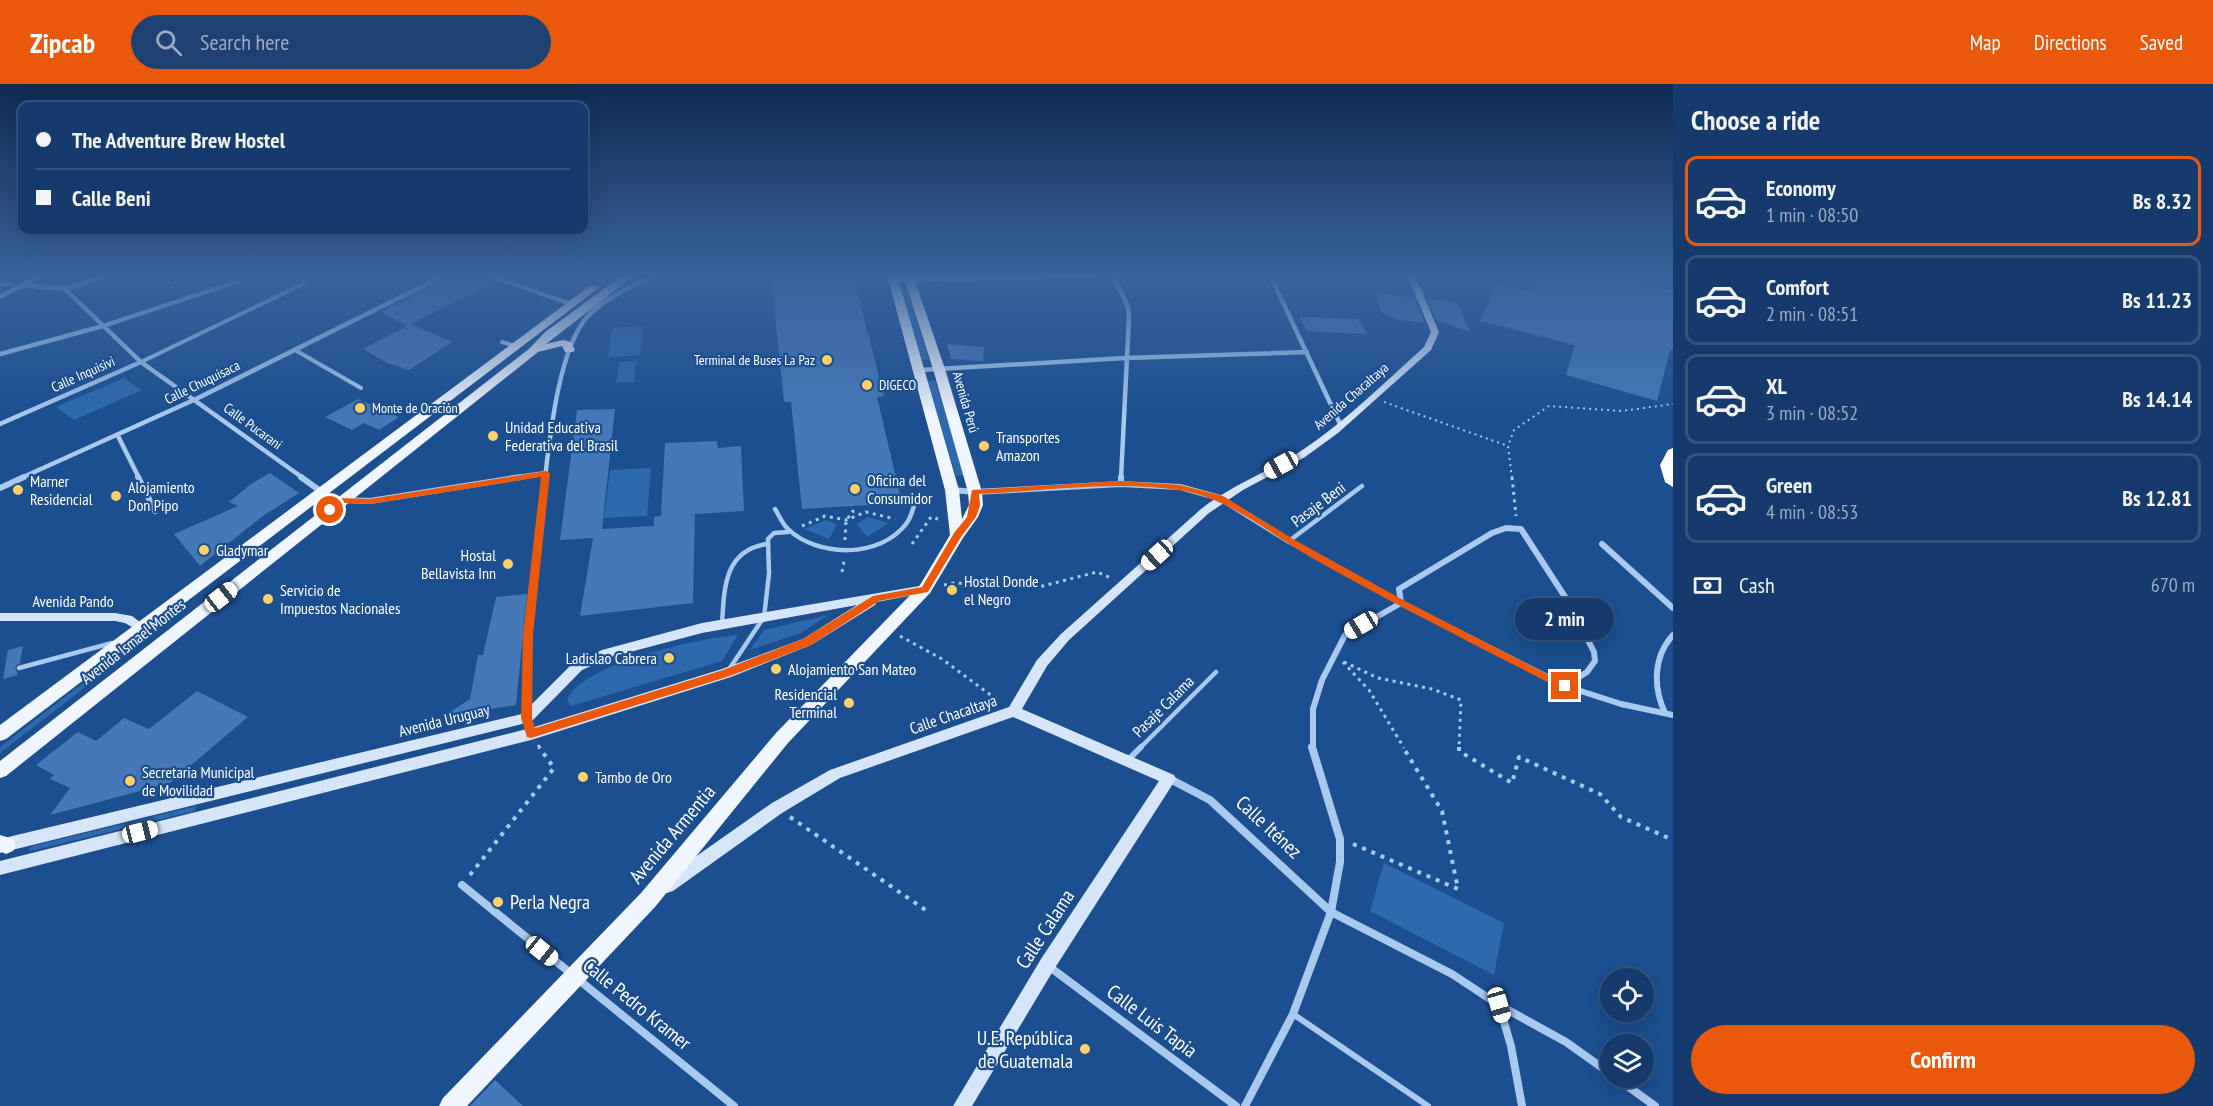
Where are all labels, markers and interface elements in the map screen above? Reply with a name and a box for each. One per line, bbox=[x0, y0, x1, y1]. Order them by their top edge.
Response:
search box bbox=[131, 15, 551, 69]
text: Zipcab bbox=[30, 24, 95, 61]
icon: search bbox=[152, 26, 185, 59]
text: Search here bbox=[200, 28, 289, 56]
text: Map bbox=[1970, 29, 2001, 56]
text: Directions bbox=[2034, 29, 2107, 56]
text: Saved bbox=[2140, 29, 2183, 56]
text: Choose a ride bbox=[1691, 103, 1820, 137]
text: The Adventure Brew Hostel bbox=[72, 126, 285, 154]
icon: car bbox=[1694, 174, 1748, 228]
text: Economy bbox=[1766, 174, 1836, 202]
text: Calle Beni bbox=[72, 184, 151, 212]
text: Bs 8.32 bbox=[2133, 187, 2192, 215]
text: 1 min · 08:50 bbox=[1766, 202, 1858, 228]
icon: car bbox=[1694, 273, 1748, 327]
text: Comfort bbox=[1766, 273, 1829, 301]
text: Bs 11.23 bbox=[2122, 286, 2192, 314]
text: 2 min · 08:51 bbox=[1766, 301, 1858, 327]
place label: Terminal de Buses La Paz bbox=[694, 351, 815, 369]
street label: Calle Inquisivi bbox=[48, 352, 118, 396]
marker: Terminal de Buses La Paz bbox=[820, 353, 834, 367]
street label: Calle Chuquisaca bbox=[161, 356, 243, 408]
street label: Avenida Chacaltaya bbox=[1310, 359, 1392, 433]
street label: Avenida Perú bbox=[949, 369, 983, 435]
icon: car bbox=[1694, 372, 1748, 426]
text: XL bbox=[1766, 372, 1787, 400]
place label: DIGECO bbox=[879, 376, 917, 394]
marker: DIGECO bbox=[860, 378, 874, 392]
text: Bs 14.14 bbox=[2122, 385, 2192, 413]
street label: Calle Pucarani bbox=[220, 399, 286, 453]
place label: Monte de Oración bbox=[372, 399, 458, 417]
text: 3 min · 08:52 bbox=[1766, 400, 1858, 426]
marker: Monte de Oración bbox=[353, 401, 367, 415]
place label: Unidad Educativa Federativa del Brasil bbox=[505, 417, 618, 455]
place label: Transportes Amazon bbox=[996, 427, 1060, 465]
marker: Unidad Educativa Federativa del Brasil bbox=[486, 429, 500, 443]
marker: Transportes Amazon bbox=[977, 439, 991, 453]
car bbox=[1261, 448, 1301, 482]
place label: Oficina del Consumidor bbox=[867, 470, 933, 508]
place label: Marner Residencial bbox=[30, 471, 93, 509]
icon: car bbox=[1694, 471, 1748, 525]
text: Green bbox=[1766, 471, 1812, 499]
place label: Alojamiento Don Pipo bbox=[128, 477, 195, 515]
street label: Pasaje Beni bbox=[1287, 477, 1349, 531]
marker: Oficina del Consumidor bbox=[848, 482, 862, 496]
marker: Marner Residencial bbox=[11, 483, 25, 497]
text: Bs 12.81 bbox=[2122, 484, 2192, 512]
marker: Alojamiento Don Pipo bbox=[109, 489, 123, 503]
route start bbox=[316, 496, 343, 523]
text: 4 min · 08:53 bbox=[1766, 499, 1858, 525]
car bbox=[1138, 536, 1176, 574]
place label: Gladymar bbox=[216, 540, 269, 560]
marker: Gladymar bbox=[197, 543, 211, 557]
place label: Hostal Bellavista Inn bbox=[421, 545, 496, 583]
marker: Hostal Bellavista Inn bbox=[501, 557, 515, 571]
icon: cash bbox=[1691, 569, 1724, 602]
place label: Hostal Donde el Negro bbox=[964, 571, 1039, 609]
text: Cash bbox=[1739, 571, 1775, 599]
text: 670 m bbox=[2151, 572, 2195, 598]
car bbox=[201, 579, 241, 615]
place label: Servicio de Impuestos Nacionales bbox=[280, 580, 400, 618]
marker: Hostal Donde el Negro bbox=[945, 583, 959, 597]
street label: Avenida Pando bbox=[32, 591, 114, 611]
marker: Servicio de Impuestos Nacionales bbox=[261, 592, 275, 606]
street label: Avenida Ismael Montes bbox=[77, 594, 189, 688]
callout: 2 min bbox=[1516, 599, 1614, 641]
text: 2 min bbox=[1544, 606, 1585, 632]
car bbox=[1341, 608, 1381, 642]
place label: Ladislao Cabrera bbox=[566, 648, 657, 668]
marker: Ladislao Cabrera bbox=[662, 651, 676, 665]
place label: Alojamiento San Mateo bbox=[788, 659, 916, 679]
marker: Alojamiento San Mateo bbox=[769, 662, 783, 676]
street label: Pasaje Calama bbox=[1128, 671, 1198, 741]
route end bbox=[1551, 672, 1578, 699]
place label: Residencial Terminal bbox=[775, 684, 837, 722]
street label: Calle Chacaltaya bbox=[907, 690, 999, 738]
marker: Residencial Terminal bbox=[842, 696, 856, 710]
street label: Avenida Uruguay bbox=[396, 699, 492, 741]
place label: Secretaria Municipal de Movilidad bbox=[142, 762, 255, 800]
place label: Tambo de Oro bbox=[595, 767, 672, 787]
marker: Tambo de Oro bbox=[576, 770, 590, 784]
marker: Secretaria Municipal de Movilidad bbox=[123, 774, 137, 788]
street label: Avenida Armentia bbox=[623, 779, 721, 889]
street label: Calle Iténez bbox=[1230, 790, 1308, 864]
car bbox=[120, 819, 160, 845]
street label: Calle Calama bbox=[1010, 884, 1080, 974]
place label: Perla Negra bbox=[510, 889, 590, 915]
marker: Perla Negra bbox=[491, 895, 505, 909]
car bbox=[522, 933, 562, 969]
street label: Calle Pedro Kramer bbox=[577, 952, 697, 1056]
map controls bbox=[1600, 968, 1654, 1088]
button: locate bbox=[1600, 968, 1654, 1022]
street label: Calle Luis Tapia bbox=[1102, 979, 1202, 1063]
car bbox=[1485, 985, 1513, 1025]
place label: U.E. República de Guatemala bbox=[977, 1025, 1073, 1074]
button: Confirm bbox=[1691, 1025, 2195, 1094]
button: layers bbox=[1600, 1034, 1654, 1088]
marker: U.E. República de Guatemala bbox=[1078, 1042, 1092, 1056]

